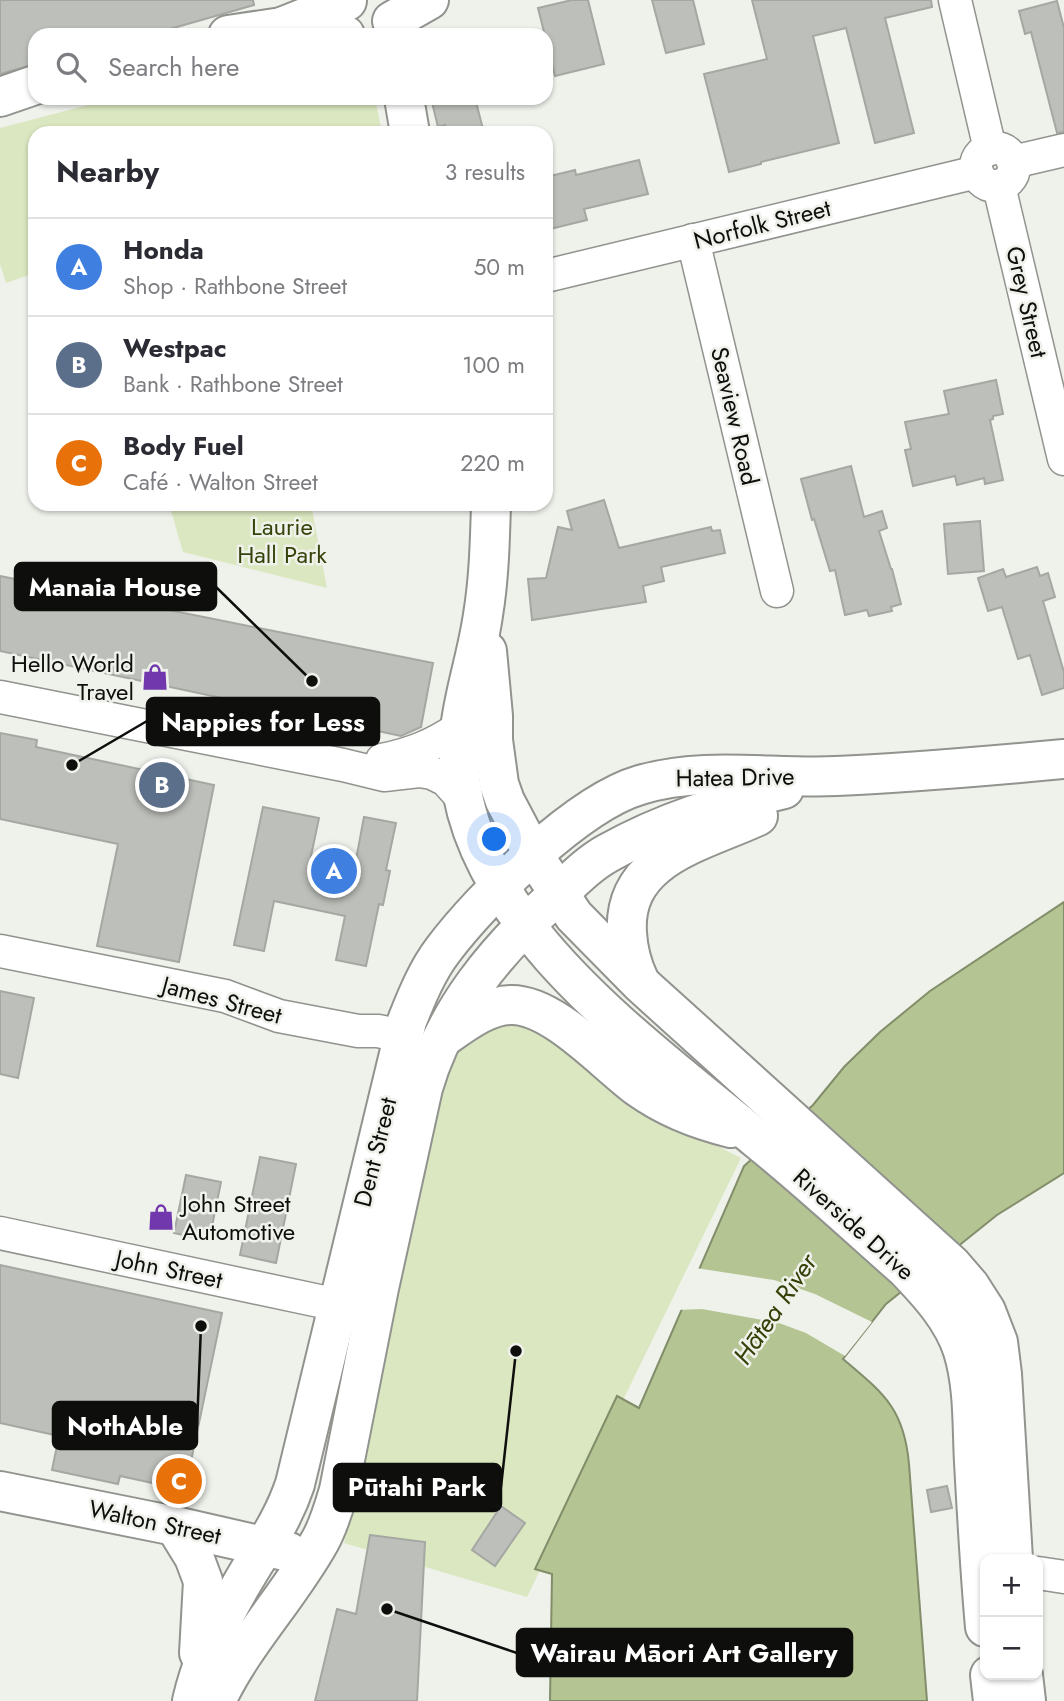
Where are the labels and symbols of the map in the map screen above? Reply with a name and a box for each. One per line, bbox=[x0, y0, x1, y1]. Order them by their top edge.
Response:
street label: Norfolk Street bbox=[690, 190, 835, 258]
street label: Grey Street bbox=[997, 243, 1057, 361]
street label: Seaview Road bbox=[702, 343, 768, 489]
park label: Laurie Hall Park bbox=[237, 509, 327, 572]
callout: Manaia House bbox=[15, 563, 216, 610]
text: Manaia House bbox=[29, 568, 201, 606]
place label: Hello World Travel bbox=[11, 646, 134, 709]
shop icon: Hello World Travel bbox=[140, 662, 170, 692]
callout: Nappies for Less bbox=[147, 698, 379, 745]
text: Nappies for Less bbox=[161, 703, 365, 741]
street label: Hatea Drive bbox=[675, 758, 795, 796]
pin: B bbox=[139, 759, 185, 811]
your location bbox=[477, 822, 511, 856]
pin: A bbox=[311, 845, 357, 897]
street label: James Street bbox=[155, 966, 286, 1033]
street label: Dent Street bbox=[345, 1093, 406, 1210]
street label: Riverside Drive bbox=[785, 1160, 923, 1288]
place label: John Street Automotive bbox=[179, 1186, 295, 1249]
shop icon: John Street Automotive bbox=[146, 1202, 176, 1232]
street label: John Street bbox=[109, 1240, 226, 1297]
water label: Hātea River bbox=[724, 1245, 827, 1372]
callout: NothAble bbox=[53, 1402, 197, 1449]
text: NothAble bbox=[67, 1407, 183, 1445]
pin: C bbox=[156, 1455, 202, 1507]
callout: Pūtahi Park bbox=[334, 1464, 501, 1511]
text: Pūtahi Park bbox=[348, 1468, 486, 1506]
street label: Walton Street bbox=[86, 1491, 225, 1553]
callout: Wairau Māori Art Gallery bbox=[517, 1629, 852, 1676]
text: Wairau Māori Art Gallery bbox=[530, 1634, 838, 1672]

